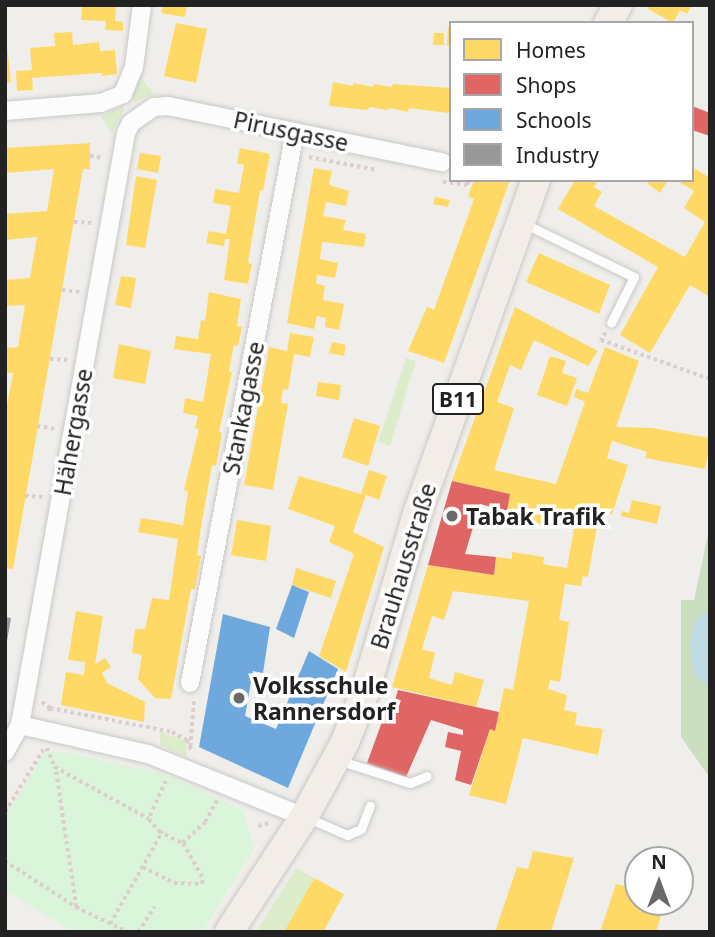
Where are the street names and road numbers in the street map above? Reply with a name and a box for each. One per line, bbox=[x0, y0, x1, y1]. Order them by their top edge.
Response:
street label: Pirusgasse bbox=[231, 105, 351, 157]
street label: Stankagasse bbox=[217, 339, 269, 477]
street label: Hähergasse bbox=[48, 366, 98, 498]
road number: B11 bbox=[432, 382, 484, 416]
street label: Brauhausstraße bbox=[365, 480, 441, 652]

